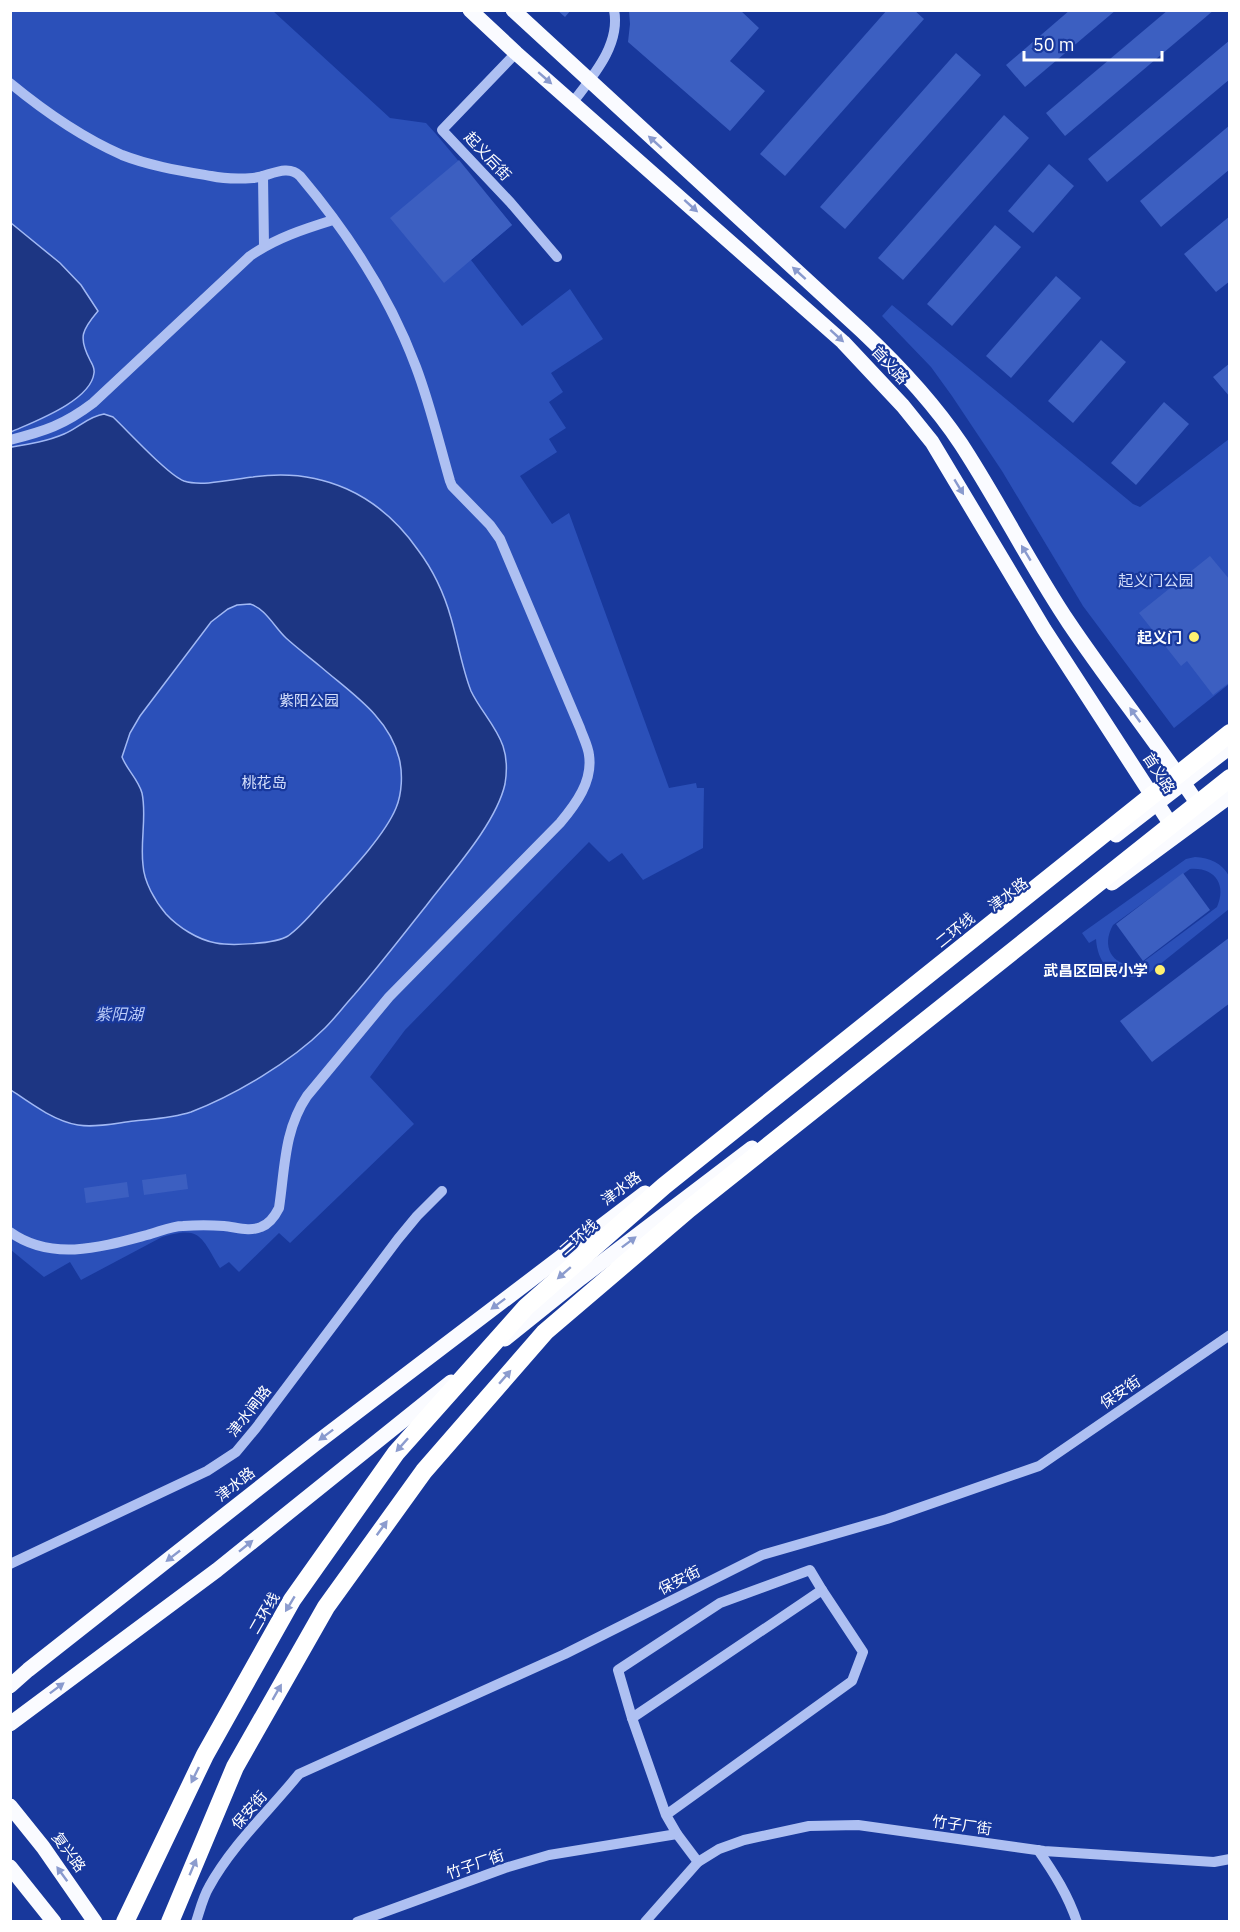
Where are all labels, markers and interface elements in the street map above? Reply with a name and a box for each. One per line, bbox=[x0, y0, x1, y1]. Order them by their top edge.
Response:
scale bar bbox=[1024, 24, 1162, 62]
text: 50 m bbox=[1033, 33, 1075, 56]
one-way arrow bbox=[537, 71, 552, 84]
street label: 起义后街 bbox=[460, 127, 515, 184]
one-way arrow bbox=[648, 136, 663, 149]
one-way arrow bbox=[683, 199, 698, 212]
one-way arrow bbox=[792, 267, 807, 280]
one-way arrow bbox=[829, 329, 844, 342]
street label: 首义路 bbox=[868, 342, 912, 388]
one-way arrow bbox=[953, 479, 964, 495]
one-way arrow bbox=[1021, 545, 1032, 561]
park label: 起义门公园 bbox=[1117, 571, 1194, 590]
place label: 起义门 bbox=[1137, 628, 1182, 647]
marker: 起义门 bbox=[1187, 630, 1201, 644]
park label: 紫阳公园 bbox=[279, 691, 339, 710]
one-way arrow bbox=[1129, 707, 1141, 723]
street label: 首义路 bbox=[1139, 749, 1179, 797]
park label: 桃花岛 bbox=[241, 773, 287, 792]
street label: 津水路 bbox=[984, 873, 1032, 915]
street label: 二环线 bbox=[932, 908, 978, 952]
place label: 武昌区回民小学 bbox=[1043, 961, 1148, 980]
marker: 武昌区回民小学 bbox=[1153, 963, 1167, 977]
water label: 紫阳湖 bbox=[95, 1004, 146, 1024]
street label: 津水路 bbox=[597, 1167, 645, 1209]
street label: 二环线 bbox=[555, 1215, 601, 1259]
one-way arrow bbox=[621, 1236, 636, 1248]
one-way arrow bbox=[557, 1266, 572, 1279]
one-way arrow bbox=[490, 1298, 506, 1311]
one-way arrow bbox=[498, 1370, 511, 1385]
street label: 保安街 bbox=[1096, 1372, 1144, 1412]
street label: 津水闸路 bbox=[223, 1382, 275, 1440]
one-way arrow bbox=[319, 1429, 334, 1441]
one-way arrow bbox=[396, 1437, 409, 1452]
street label: 津水路 bbox=[211, 1463, 259, 1505]
one-way arrow bbox=[376, 1521, 388, 1537]
one-way arrow bbox=[238, 1540, 254, 1553]
one-way arrow bbox=[165, 1549, 181, 1562]
street label: 保安街 bbox=[655, 1561, 703, 1599]
street label: 二环线 bbox=[245, 1589, 283, 1637]
one-way arrow bbox=[284, 1596, 295, 1612]
one-way arrow bbox=[49, 1683, 64, 1695]
one-way arrow bbox=[272, 1683, 282, 1700]
one-way arrow bbox=[191, 1766, 200, 1783]
street label: 保安街 bbox=[227, 1787, 271, 1833]
street label: 竹子厂街 bbox=[931, 1811, 993, 1839]
street label: 复兴路 bbox=[48, 1828, 90, 1876]
street label: 竹子厂街 bbox=[444, 1845, 506, 1883]
one-way arrow bbox=[188, 1858, 198, 1876]
one-way arrow bbox=[56, 1866, 68, 1882]

